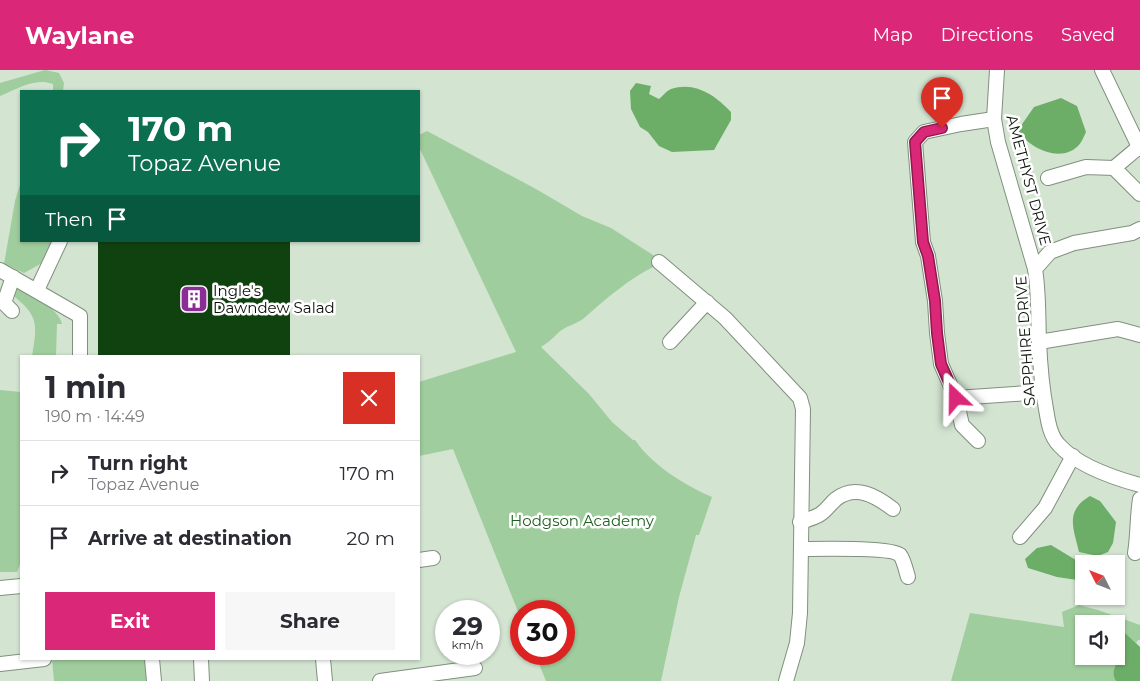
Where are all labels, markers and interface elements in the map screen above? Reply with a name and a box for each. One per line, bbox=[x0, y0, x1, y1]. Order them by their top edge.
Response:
text: Waylane bbox=[25, 21, 134, 50]
text: Map bbox=[873, 24, 913, 46]
text: Directions bbox=[941, 24, 1033, 46]
text: Saved bbox=[1061, 24, 1115, 46]
pin bbox=[921, 77, 963, 128]
icon: arrive bbox=[928, 84, 956, 112]
text: 170 m bbox=[128, 107, 233, 150]
icon: right bbox=[45, 110, 110, 175]
street label: AMETHYST DRIVE bbox=[1002, 113, 1056, 247]
text: Topaz Avenue bbox=[128, 150, 281, 177]
icon: arrive bbox=[103, 205, 131, 233]
text: Then bbox=[45, 208, 93, 231]
street label: SAPPHIRE DRIVE bbox=[1011, 275, 1039, 407]
place label: Ingle's Dawndew Salad bbox=[213, 281, 335, 317]
building icon: Ingle's Dawndew Salad bbox=[179, 284, 209, 314]
text: 1 min bbox=[45, 369, 126, 406]
position arrow bbox=[929, 371, 981, 423]
button: close bbox=[343, 372, 395, 424]
text: 190 m · 14:49 bbox=[45, 407, 145, 426]
text: Turn right bbox=[88, 452, 188, 475]
icon: right bbox=[45, 459, 73, 487]
text: 170 m bbox=[340, 462, 395, 485]
text: Topaz Avenue bbox=[88, 475, 199, 494]
park label: Hodgson Academy bbox=[510, 511, 655, 530]
icon: arrive bbox=[45, 524, 73, 552]
text: Arrive at destination bbox=[88, 527, 292, 550]
text: 20 m bbox=[347, 527, 395, 550]
north arrow bbox=[1075, 555, 1125, 605]
map controls bbox=[1075, 555, 1125, 665]
button: Exit bbox=[45, 592, 215, 650]
button: Share bbox=[225, 592, 395, 650]
speed limit sign: 30 bbox=[510, 600, 575, 665]
text: 29 bbox=[452, 611, 483, 641]
button: sound bbox=[1075, 615, 1125, 665]
text: km/h bbox=[451, 637, 484, 652]

